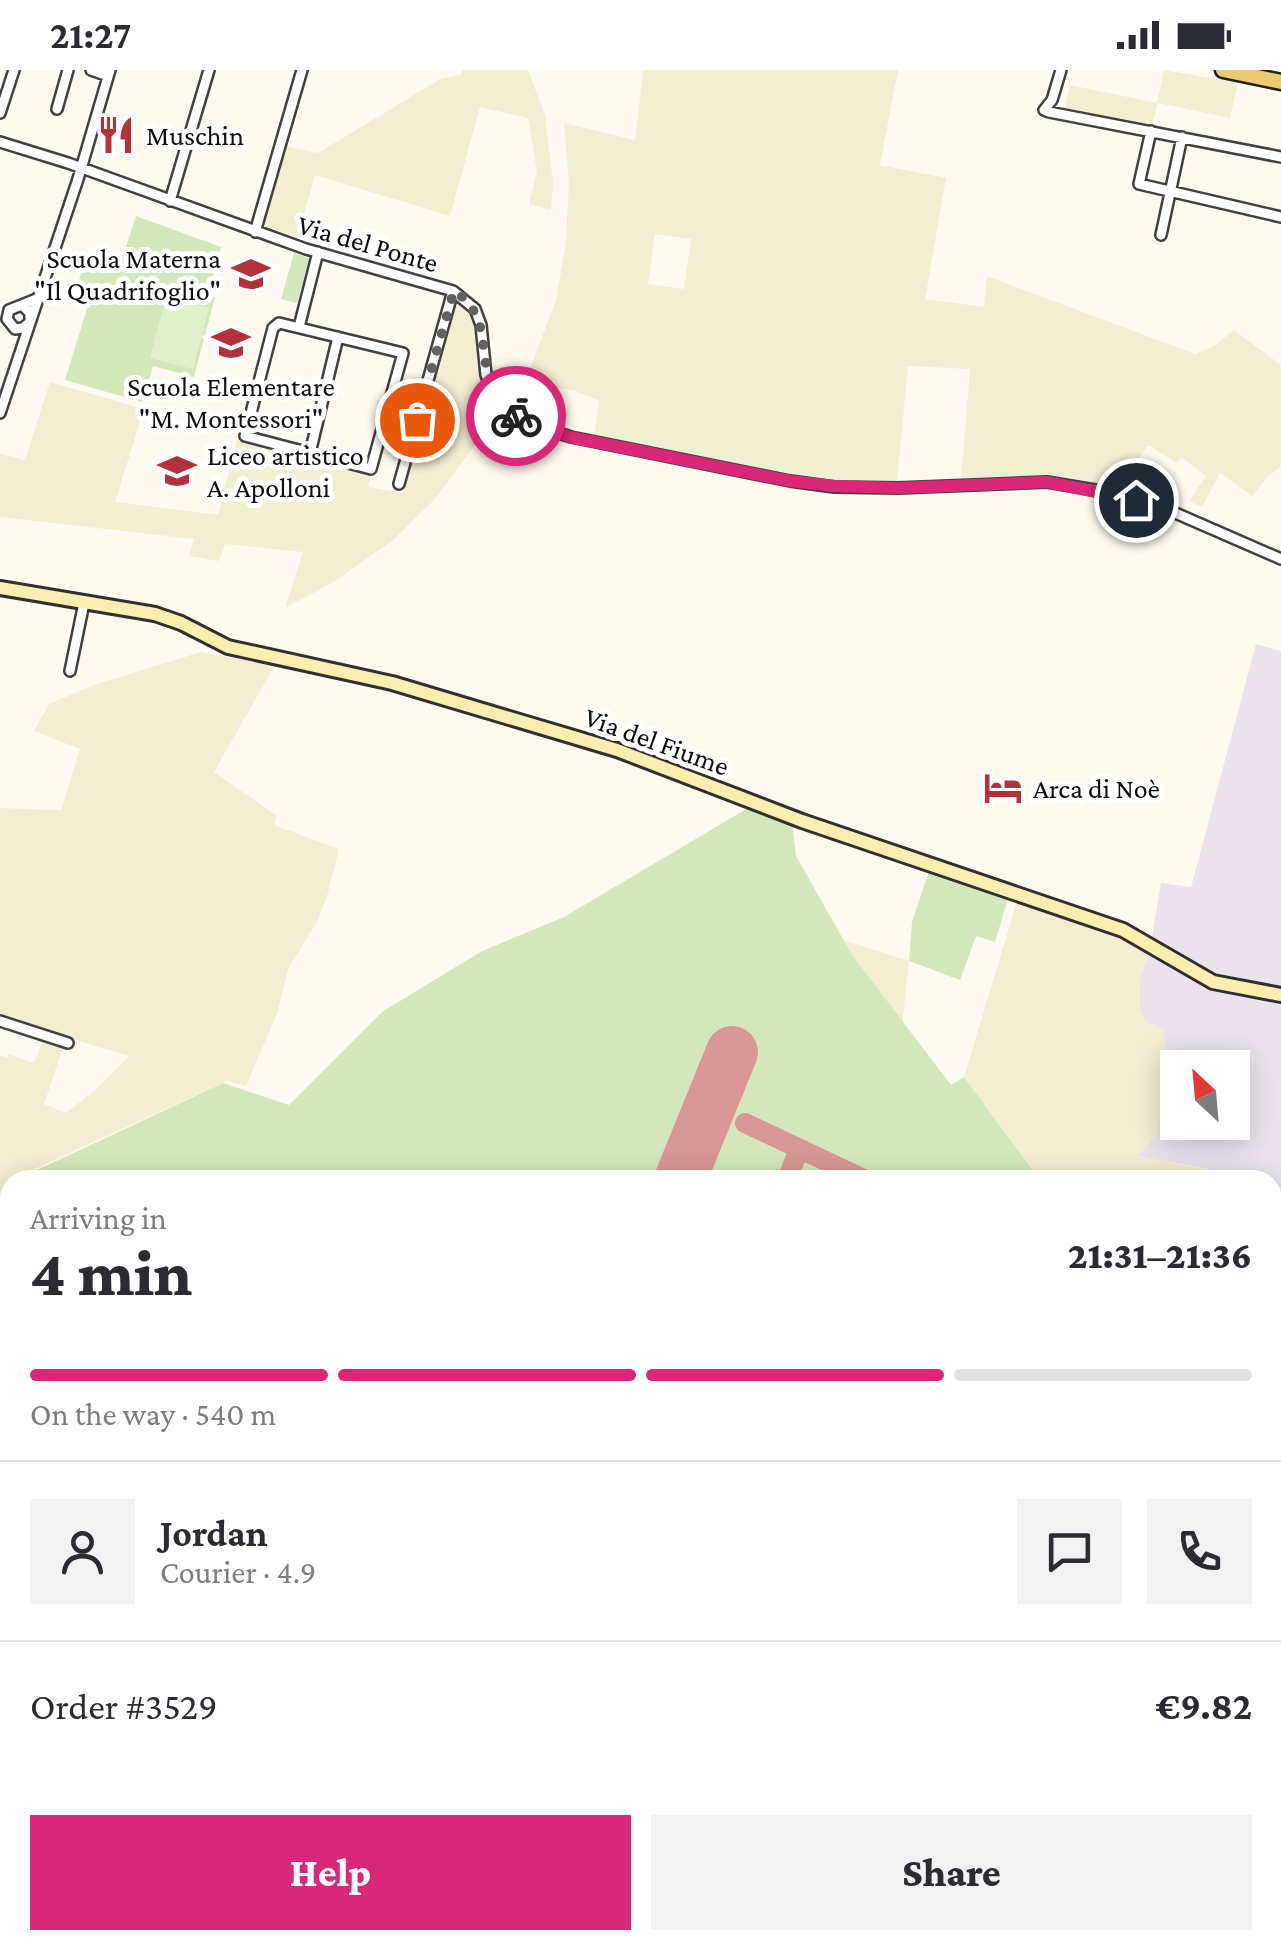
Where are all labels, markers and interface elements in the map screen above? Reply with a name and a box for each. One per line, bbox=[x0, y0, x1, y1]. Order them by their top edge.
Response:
text: 21:27 bbox=[50, 14, 131, 56]
restaurant icon: Muschin bbox=[95, 114, 137, 156]
place label: Muschin bbox=[146, 120, 244, 151]
street label: Via del Ponte bbox=[294, 209, 442, 278]
place label: Scuola Materna "Il Quadrifoglio" bbox=[34, 243, 221, 306]
school or university icon: Scuola Materna "Il Quadrifoglio" bbox=[230, 253, 272, 295]
school or university icon: Scuola Elementare "M. Montessori" bbox=[210, 322, 252, 364]
courier bbox=[466, 366, 566, 466]
place label: Scuola Elementare "M. Montessori" bbox=[127, 371, 335, 434]
pin bbox=[375, 378, 460, 463]
icon: bike bbox=[489, 389, 544, 444]
icon: bag bbox=[390, 393, 445, 448]
place label: Liceo artistico A. Apolloni bbox=[207, 440, 364, 503]
school or university icon: Liceo artistico A. Apolloni bbox=[156, 450, 198, 492]
pin bbox=[1094, 458, 1179, 543]
icon: home bbox=[1109, 473, 1164, 528]
street label: Via del Fiume bbox=[580, 701, 733, 782]
hotel icon: Arca di Noè bbox=[982, 767, 1024, 809]
place label: Arca di Noè bbox=[1033, 773, 1160, 804]
north arrow bbox=[1160, 1050, 1250, 1140]
map controls bbox=[1160, 1050, 1250, 1140]
text: Arriving in bbox=[30, 1200, 167, 1236]
text: 21:31–21:36 bbox=[1068, 1234, 1252, 1276]
text: 4 min bbox=[30, 1237, 192, 1309]
text: On the way · 540 m bbox=[30, 1396, 276, 1432]
button: person bbox=[30, 1499, 135, 1604]
button: chat bbox=[1017, 1499, 1122, 1604]
button: phone bbox=[1147, 1499, 1252, 1604]
text: Jordan bbox=[160, 1512, 268, 1554]
text: Courier · 4.9 bbox=[160, 1554, 316, 1590]
text: Order #3529 bbox=[30, 1685, 217, 1727]
text: €9.82 bbox=[1155, 1685, 1252, 1727]
button: Help bbox=[30, 1815, 631, 1930]
button: Share bbox=[651, 1815, 1252, 1930]

